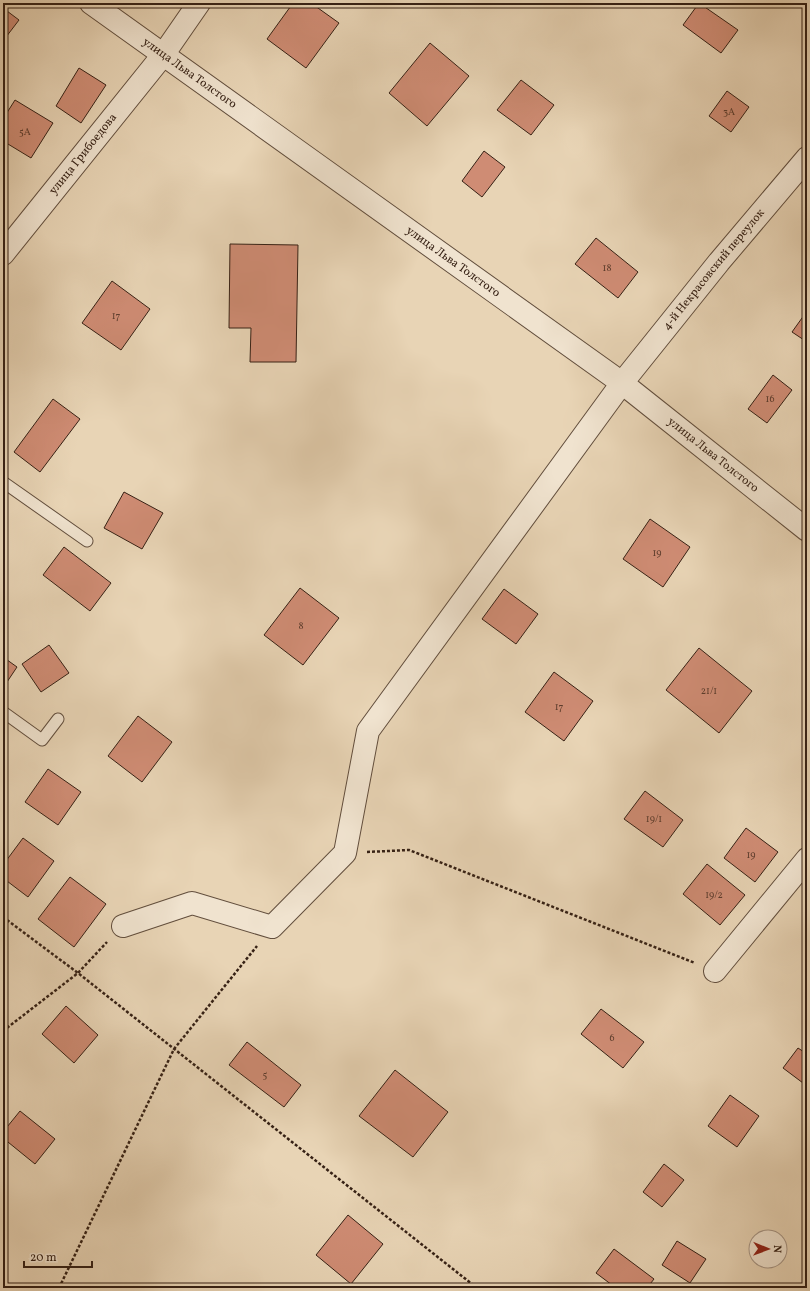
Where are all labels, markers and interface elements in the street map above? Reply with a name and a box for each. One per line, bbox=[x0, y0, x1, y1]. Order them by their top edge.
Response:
street label: улица Льва Толстого bbox=[139, 34, 240, 113]
house number: 3А bbox=[723, 105, 735, 119]
street label: улица Грибоедова bbox=[46, 110, 121, 198]
house number: 5А bbox=[19, 125, 31, 139]
street label: 4-й Некрасовский переулок bbox=[659, 205, 769, 334]
street label: улица Льва Толстого bbox=[403, 223, 503, 301]
house number: 18 bbox=[603, 261, 611, 275]
house number: 17 bbox=[112, 309, 121, 323]
house number: 16 bbox=[766, 392, 774, 406]
street label: улица Льва Толстого bbox=[664, 414, 762, 496]
house number: 19 bbox=[652, 546, 662, 560]
house number: 8 bbox=[298, 619, 304, 633]
house number: 21/1 bbox=[701, 684, 717, 698]
house number: 17 bbox=[555, 700, 564, 714]
house number: 19/1 bbox=[646, 812, 662, 826]
house number: 19 bbox=[746, 848, 756, 862]
house number: 19/2 bbox=[705, 888, 723, 902]
house number: 6 bbox=[609, 1031, 615, 1045]
house number: 5 bbox=[263, 1068, 268, 1082]
north arrow bbox=[748, 1229, 788, 1269]
scale bar bbox=[24, 1243, 92, 1269]
text: N bbox=[769, 1245, 784, 1253]
text: 20 m bbox=[30, 1250, 57, 1266]

